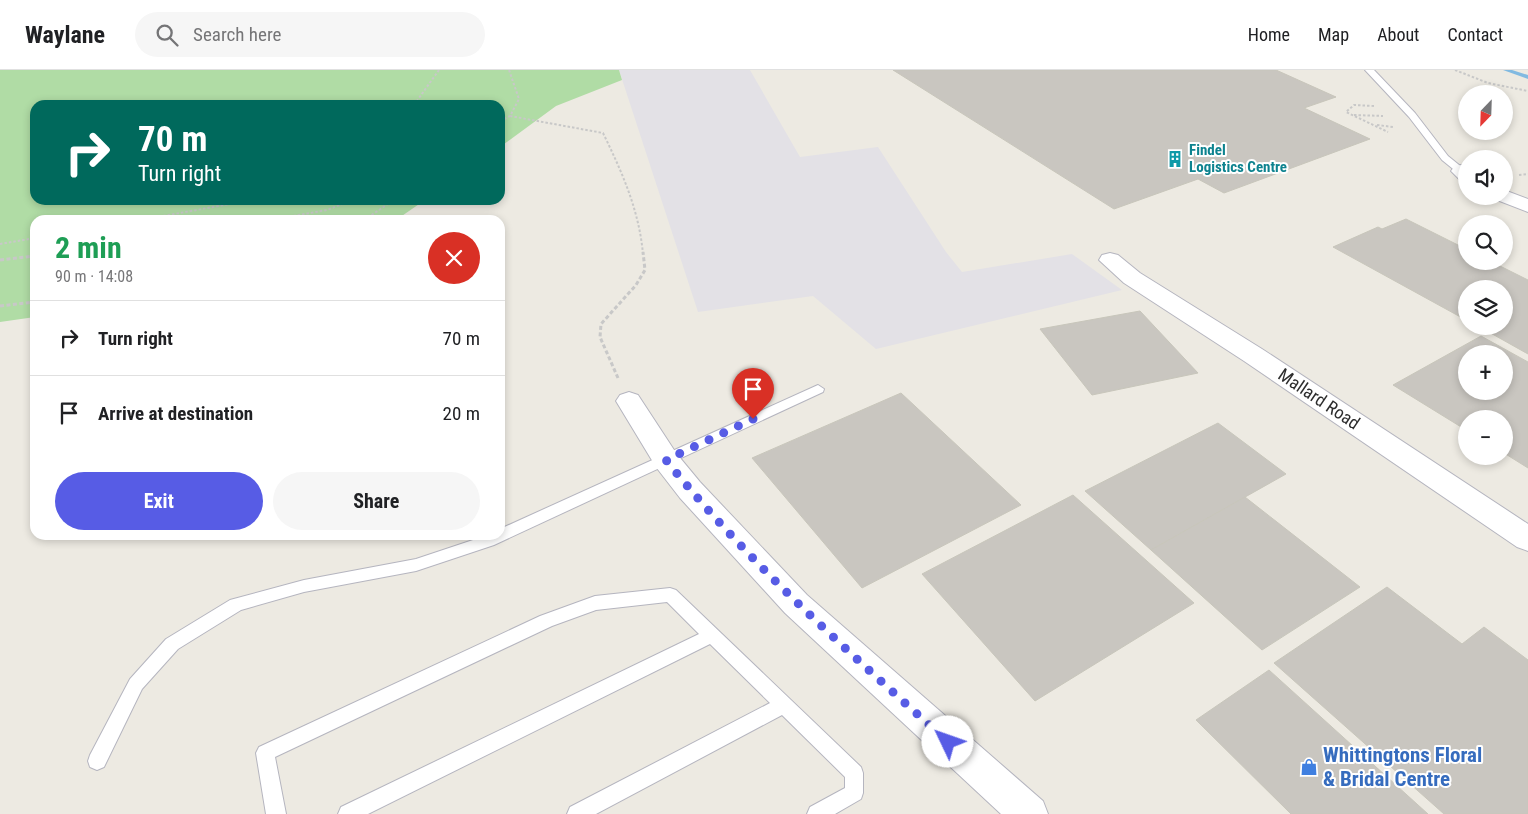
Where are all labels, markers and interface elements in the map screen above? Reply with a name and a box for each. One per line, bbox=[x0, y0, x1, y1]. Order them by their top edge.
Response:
search box bbox=[135, 12, 485, 57]
text: Waylane bbox=[25, 21, 105, 49]
icon: search bbox=[153, 21, 181, 49]
text: Search here bbox=[193, 23, 281, 46]
text: Home bbox=[1248, 24, 1290, 45]
text: Map bbox=[1318, 24, 1349, 45]
text: About bbox=[1377, 24, 1419, 45]
text: Contact bbox=[1447, 24, 1503, 45]
north arrow bbox=[1458, 85, 1512, 140]
map controls bbox=[1458, 85, 1513, 465]
text: 70 m bbox=[138, 119, 207, 160]
icon: right bbox=[55, 120, 120, 185]
place label: Findel Logistics Centre bbox=[1189, 141, 1287, 176]
building icon: Findel Logistics Centre bbox=[1165, 149, 1185, 169]
button: sound bbox=[1458, 150, 1513, 205]
text: Turn right bbox=[138, 161, 221, 186]
button: search bbox=[1458, 215, 1513, 270]
text: 2 min bbox=[55, 230, 122, 265]
button: close bbox=[428, 232, 480, 284]
text: 90 m · 14:08 bbox=[55, 267, 133, 286]
button: layers bbox=[1458, 280, 1513, 335]
icon: right bbox=[55, 324, 83, 352]
text: Turn right bbox=[98, 327, 173, 350]
text: 70 m bbox=[443, 327, 480, 350]
button: + bbox=[1458, 345, 1513, 400]
street label: Mallard Road bbox=[1275, 364, 1364, 433]
pin bbox=[732, 368, 774, 419]
icon: arrive bbox=[739, 375, 767, 403]
icon: arrive bbox=[55, 399, 83, 427]
text: Arrive at destination bbox=[98, 402, 253, 425]
text: 20 m bbox=[443, 402, 480, 425]
button: − bbox=[1458, 410, 1513, 465]
button: Exit bbox=[55, 472, 263, 530]
button: Share bbox=[273, 472, 480, 530]
position arrow bbox=[921, 715, 973, 767]
place label: Whittingtons Floral & Bridal Centre bbox=[1323, 743, 1482, 791]
shop icon: Whittingtons Floral & Bridal Centre bbox=[1299, 757, 1319, 777]

